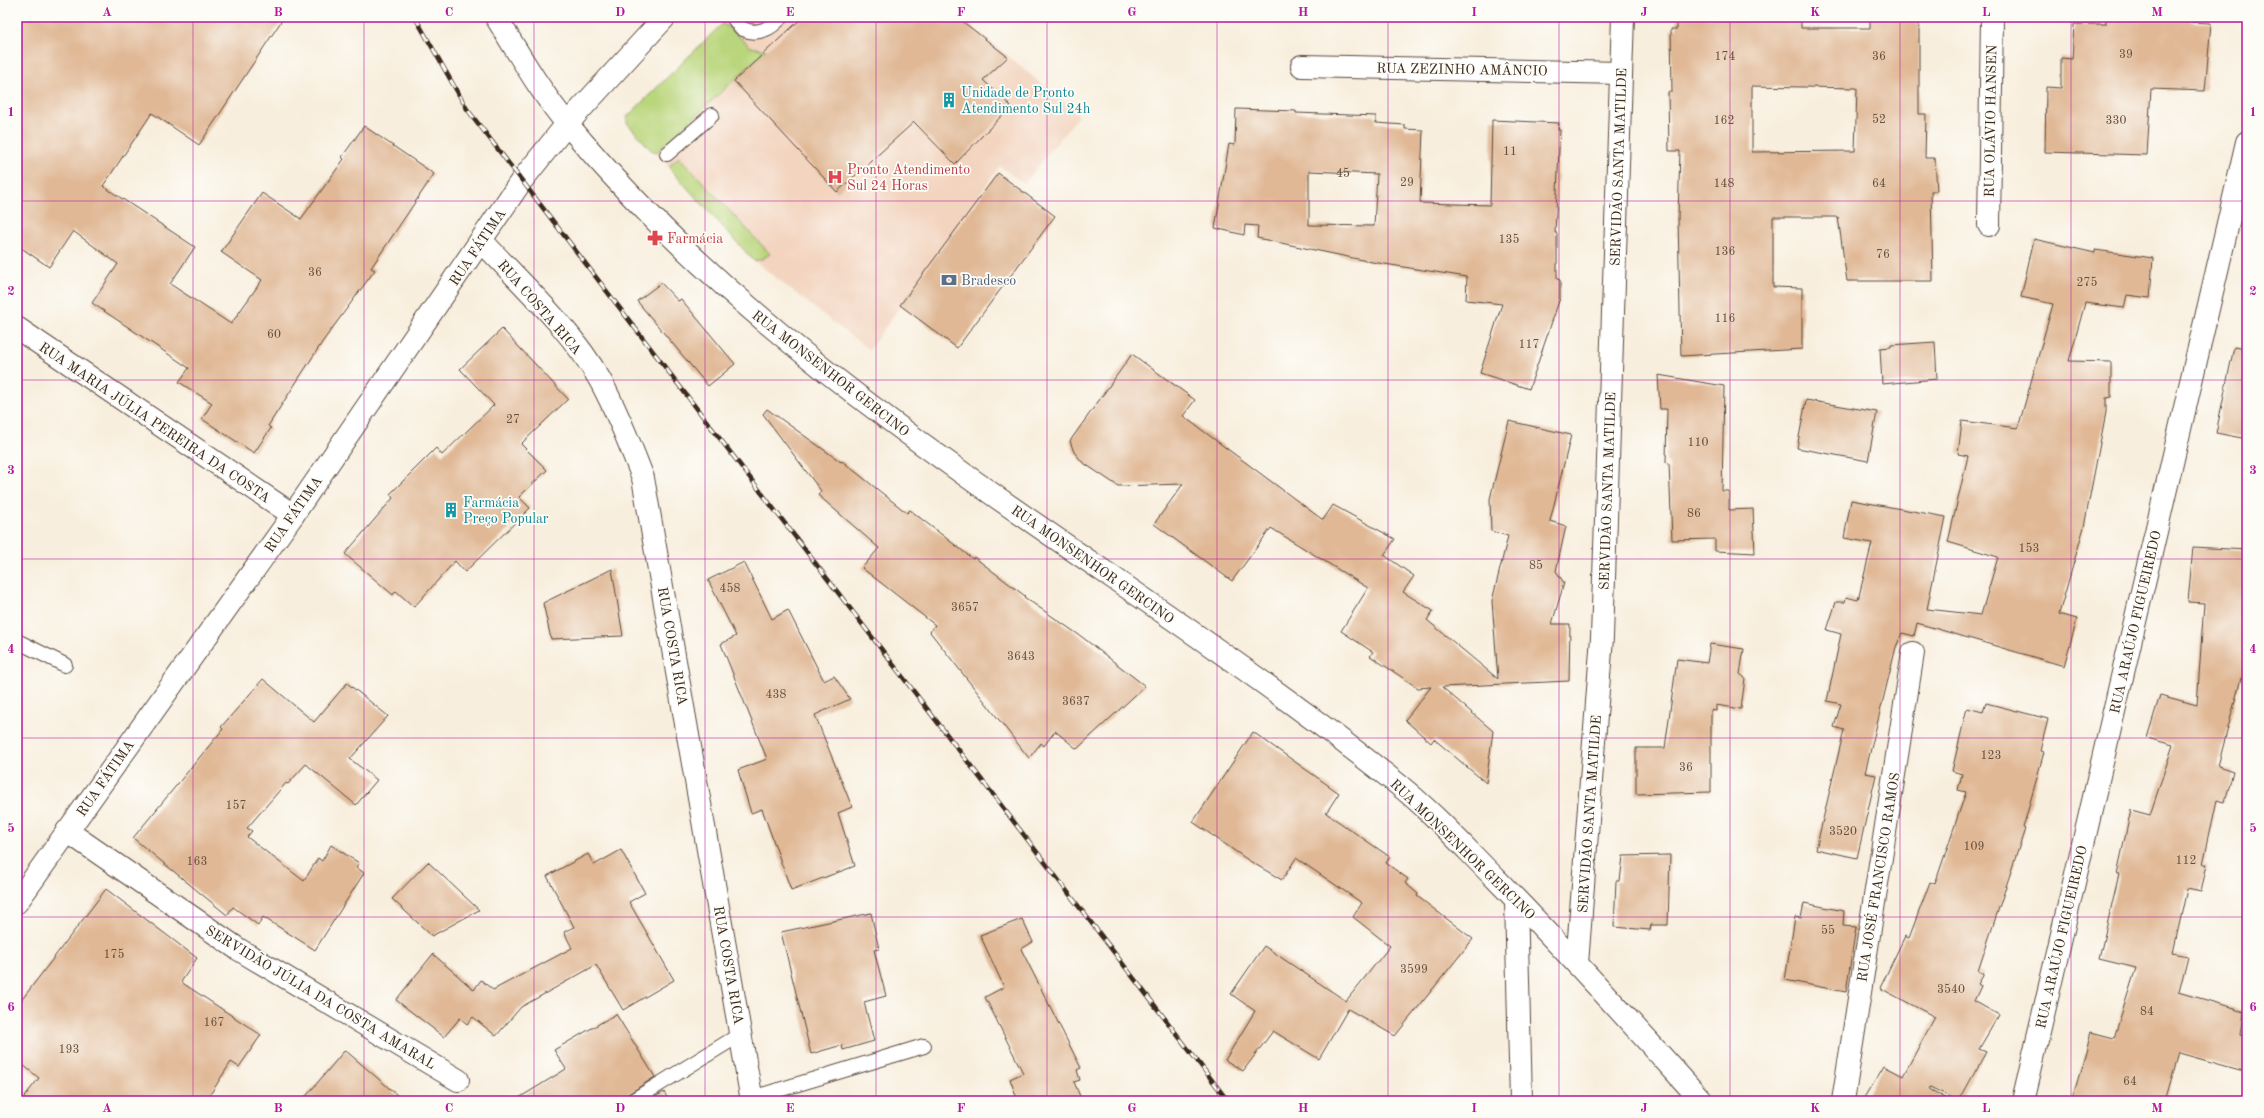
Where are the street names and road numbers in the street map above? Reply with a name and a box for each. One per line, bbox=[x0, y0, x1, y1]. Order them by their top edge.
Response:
street label: RUA OLÁVIO HANSEN bbox=[1980, 44, 1999, 198]
street label: RUA ZEZINHO AMÂNCIO bbox=[1376, 59, 1548, 78]
street label: SERVIDÃO SANTA MATILDE bbox=[1606, 68, 1629, 266]
street label: RUA FÁTIMA bbox=[445, 205, 509, 289]
street label: RUA COSTA RICA bbox=[495, 258, 584, 358]
street label: RUA MONSENHOR GERCINO bbox=[749, 308, 912, 439]
street label: RUA MARIA JÚLIA PEREIRA DA COSTA bbox=[36, 337, 275, 506]
street label: SERVIDÃO SANTA MATILDE bbox=[1595, 392, 1618, 590]
street label: RUA FÁTIMA bbox=[260, 472, 325, 555]
street label: RUA MONSENHOR GERCINO bbox=[1008, 503, 1177, 627]
street label: RUA ARAÚJO FIGUEIREDO bbox=[2104, 528, 2164, 715]
street label: RUA COSTA RICA bbox=[655, 586, 689, 707]
street label: SERVIDÃO SANTA MATILDE bbox=[1573, 714, 1604, 914]
street label: RUA FÁTIMA bbox=[72, 736, 137, 819]
street label: RUA JOSÉ FRANCISCO RAMOS bbox=[1853, 771, 1902, 983]
street label: RUA MONSENHOR GERCINO bbox=[1387, 777, 1538, 923]
street label: RUA ARAÚJO FIGUEIREDO bbox=[2030, 843, 2090, 1030]
street label: RUA COSTA RICA bbox=[711, 905, 745, 1026]
street label: SERVIDÃO JÚLIA DA COSTA AMARAL bbox=[203, 920, 440, 1072]

